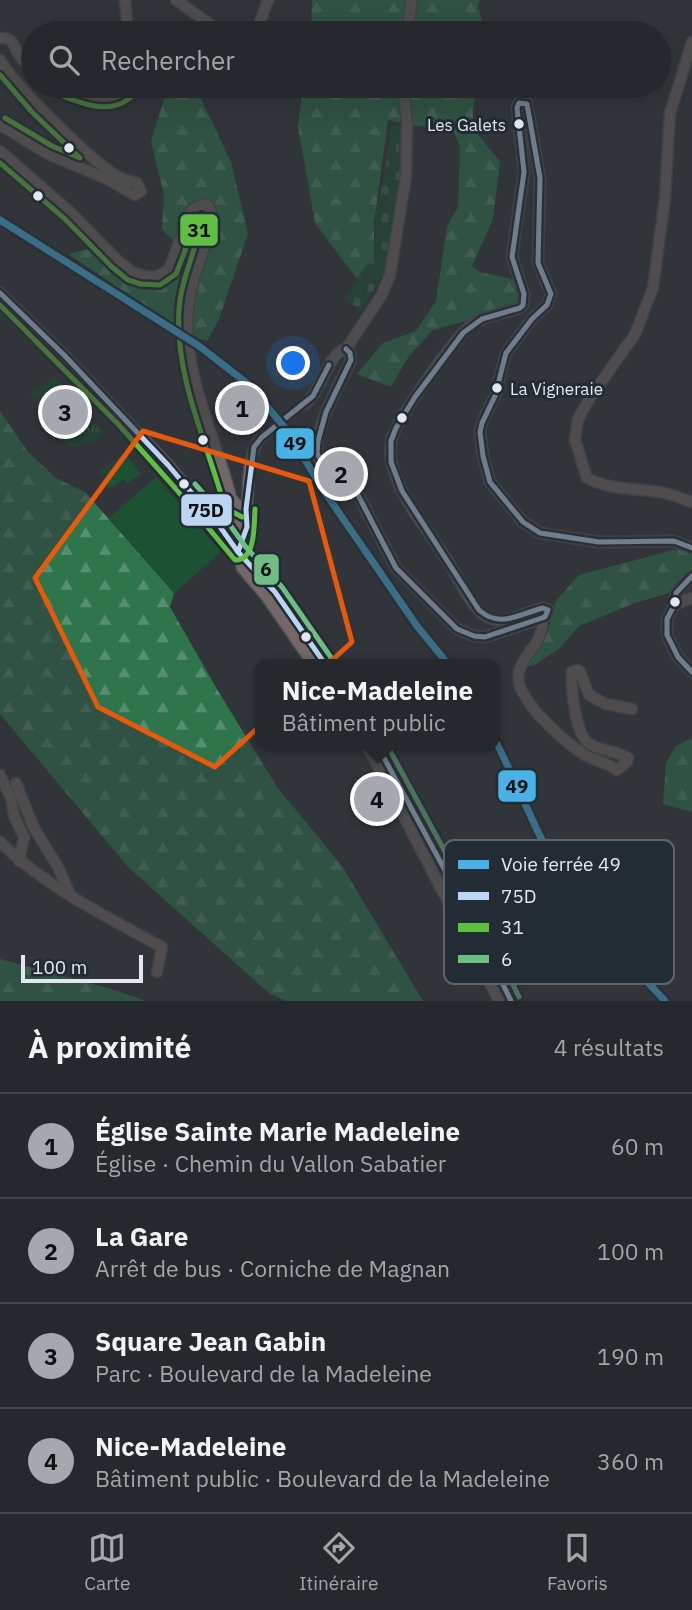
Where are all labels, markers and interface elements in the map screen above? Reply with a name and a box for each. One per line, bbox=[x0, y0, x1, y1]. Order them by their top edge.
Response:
search box bbox=[21, 21, 671, 98]
icon: search bbox=[45, 41, 83, 79]
text: Rechercher bbox=[101, 43, 235, 77]
place label: Les Galets bbox=[427, 114, 506, 136]
marker: Les Galets bbox=[512, 117, 526, 131]
unlabelled marker bbox=[62, 141, 76, 155]
unlabelled marker bbox=[31, 189, 45, 203]
line badge: 31 bbox=[179, 213, 219, 247]
text: 31 bbox=[188, 218, 211, 242]
your location bbox=[276, 346, 310, 380]
place label: La Vigneraie bbox=[510, 378, 603, 400]
marker: La Vigneraie bbox=[490, 381, 504, 395]
pin: 1 bbox=[219, 382, 265, 434]
pin: 3 bbox=[42, 386, 88, 438]
unlabelled marker bbox=[395, 411, 409, 425]
line badge: 49 bbox=[275, 427, 315, 460]
text: 49 bbox=[284, 431, 306, 455]
unlabelled marker bbox=[196, 433, 210, 447]
pin: 2 bbox=[318, 448, 364, 500]
unlabelled marker bbox=[177, 477, 191, 491]
line badge: 75D bbox=[180, 493, 233, 527]
text: 75D bbox=[188, 498, 224, 522]
line badge: 6 bbox=[253, 553, 280, 586]
text: 6 bbox=[260, 557, 272, 581]
unlabelled marker bbox=[668, 595, 682, 609]
unlabelled marker bbox=[299, 630, 313, 644]
popup bbox=[255, 659, 500, 750]
text: Nice-Madeleine bbox=[282, 673, 473, 707]
text: Bâtiment public bbox=[282, 707, 445, 737]
line badge: 49 bbox=[497, 769, 537, 803]
pin: 4 bbox=[354, 773, 400, 825]
text: 49 bbox=[506, 774, 528, 798]
legend bbox=[444, 840, 674, 984]
text: Voie ferrée 49 bbox=[501, 852, 621, 876]
text: 75D bbox=[501, 884, 537, 908]
text: 31 bbox=[501, 915, 524, 939]
text: 6 bbox=[501, 947, 512, 971]
scale bar bbox=[21, 952, 144, 984]
text: 100 m bbox=[32, 955, 87, 979]
text: À proximité bbox=[28, 1027, 191, 1066]
text: 4 résultats bbox=[554, 1032, 664, 1062]
text: Église Sainte Marie Madeleine bbox=[95, 1114, 460, 1148]
text: 1 bbox=[44, 1131, 58, 1161]
text: 60 m bbox=[611, 1131, 664, 1161]
text: Église · Chemin du Vallon Sabatier bbox=[95, 1148, 446, 1178]
text: La Gare bbox=[95, 1219, 188, 1253]
text: 2 bbox=[44, 1236, 58, 1266]
text: 100 m bbox=[597, 1236, 664, 1266]
text: Arrêt de bus · Corniche de Magnan bbox=[95, 1253, 450, 1283]
text: Square Jean Gabin bbox=[95, 1324, 326, 1358]
text: 3 bbox=[44, 1341, 58, 1371]
text: 190 m bbox=[597, 1341, 664, 1371]
text: Parc · Boulevard de la Madeleine bbox=[95, 1358, 432, 1388]
text: Nice-Madeleine bbox=[95, 1429, 286, 1463]
text: 4 bbox=[44, 1446, 58, 1476]
text: 360 m bbox=[597, 1446, 664, 1476]
text: Bâtiment public · Boulevard de la Madeleine bbox=[95, 1463, 550, 1493]
tab: Carte bbox=[84, 1529, 130, 1595]
tab: Itinéraire bbox=[299, 1529, 378, 1595]
tab: Favoris bbox=[547, 1529, 608, 1595]

